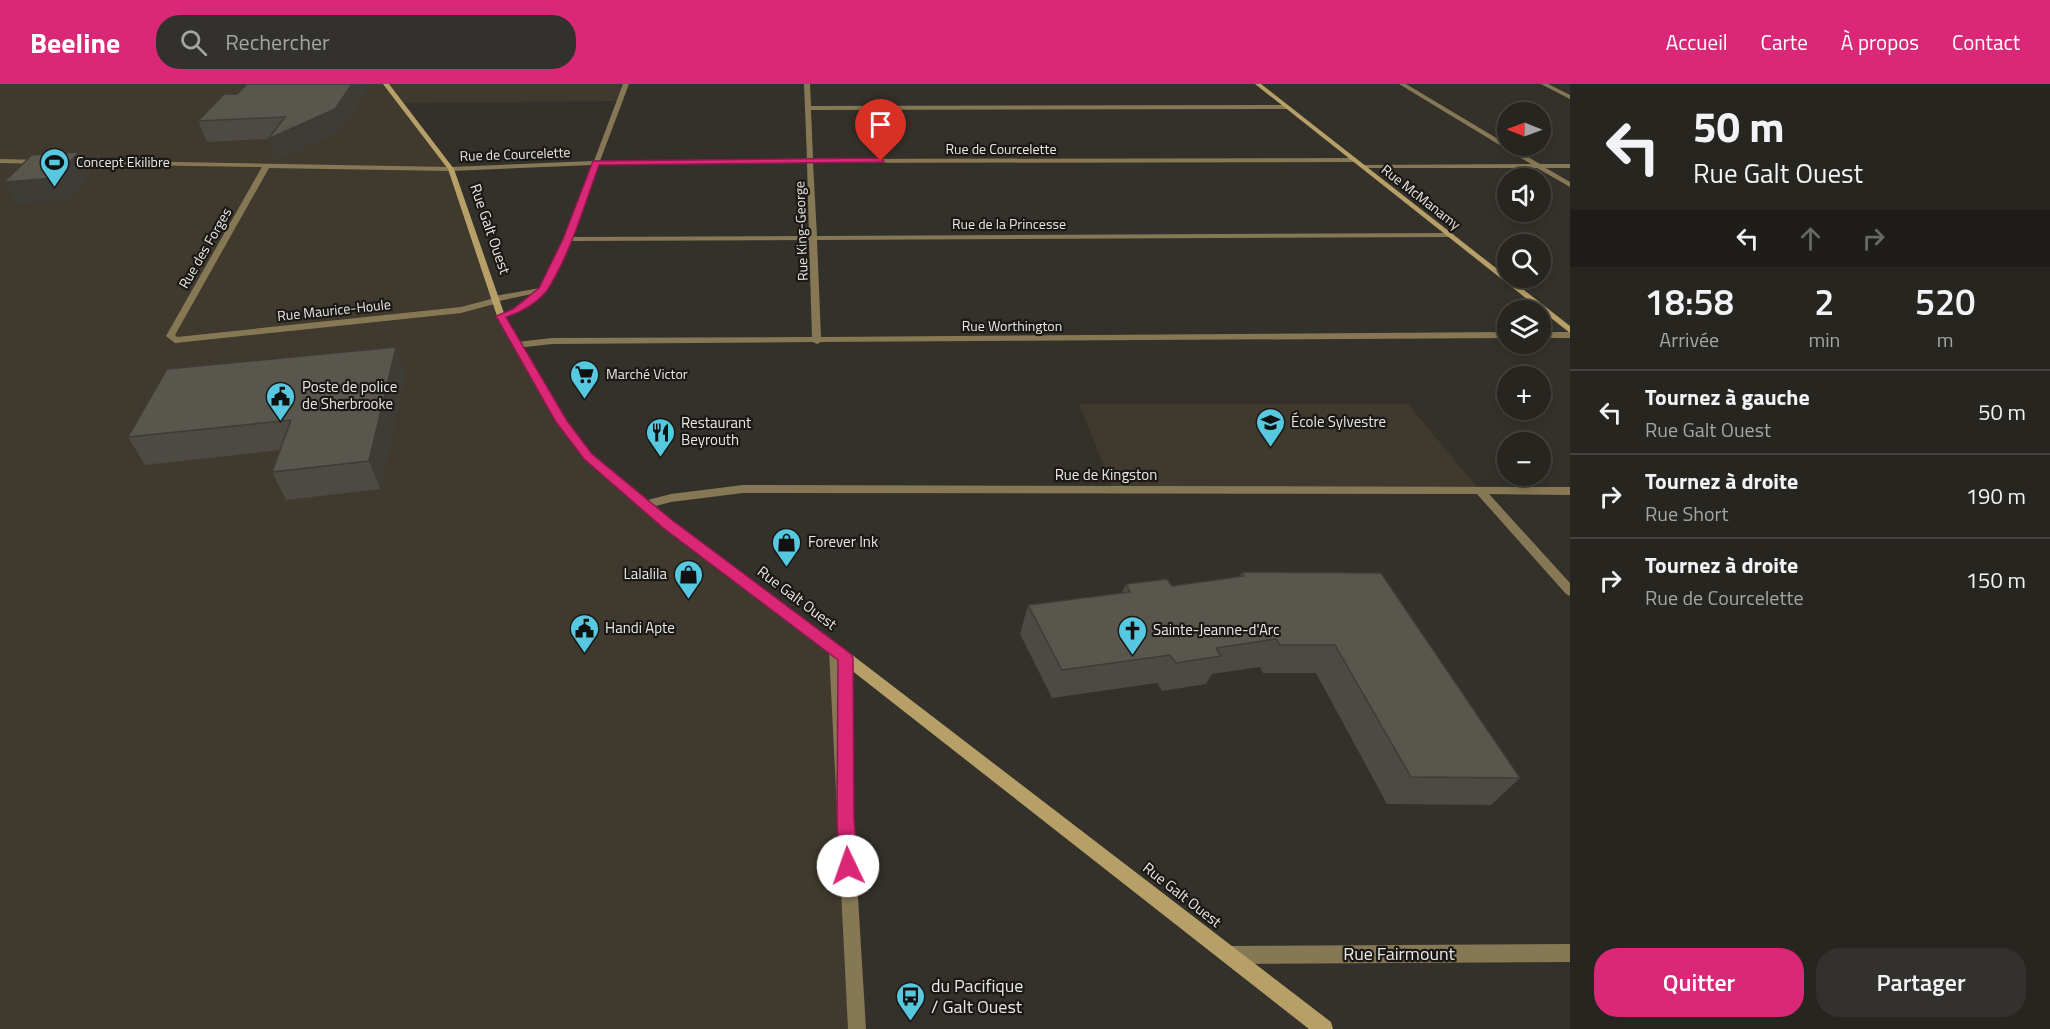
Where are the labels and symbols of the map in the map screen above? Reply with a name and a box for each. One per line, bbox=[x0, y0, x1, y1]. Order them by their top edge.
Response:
pin bbox=[855, 99, 906, 161]
north arrow bbox=[1497, 102, 1551, 156]
street label: Rue de Courcelette bbox=[946, 138, 1056, 159]
street label: Rue de Courcelette bbox=[459, 141, 571, 166]
sports icon: Concept Ekilibre bbox=[39, 146, 71, 188]
place label: Concept Ekilibre bbox=[76, 151, 170, 172]
street label: Rue McManamy bbox=[1377, 159, 1466, 234]
street label: Rue Galt Ouest bbox=[464, 180, 517, 278]
street label: Rue King-George bbox=[788, 181, 813, 281]
street label: Rue des Forges bbox=[173, 203, 236, 292]
street label: Rue de la Princesse bbox=[952, 213, 1066, 234]
street label: Rue Maurice-Houle bbox=[276, 293, 392, 326]
street label: Rue Worthington bbox=[962, 315, 1062, 336]
supermarket icon: Marché Victor bbox=[569, 358, 601, 400]
place label: Marché Victor bbox=[606, 363, 688, 384]
place label: Poste de police de Sherbrooke bbox=[302, 375, 397, 415]
public building icon: Poste de police de Sherbrooke bbox=[265, 380, 297, 422]
school or university icon: École Sylvestre bbox=[1254, 406, 1286, 448]
place label: École Sylvestre bbox=[1291, 410, 1386, 433]
place label: Restaurant Beyrouth bbox=[681, 411, 752, 451]
restaurant icon: Restaurant Beyrouth bbox=[644, 416, 676, 458]
street label: Rue de Kingston bbox=[1055, 463, 1157, 486]
shop icon: Forever Ink bbox=[771, 526, 803, 568]
place label: Forever Ink bbox=[808, 530, 878, 553]
shop icon: Lalalila bbox=[672, 558, 704, 600]
street label: Rue Galt Ouest bbox=[753, 560, 843, 636]
place label: Lalalila bbox=[624, 562, 667, 585]
public building icon: Handi Apte bbox=[568, 612, 600, 654]
church icon: Sainte-Jeanne-d'Arc bbox=[1116, 614, 1148, 656]
place label: Handi Apte bbox=[605, 616, 675, 639]
place label: Sainte-Jeanne-d'Arc bbox=[1153, 618, 1279, 641]
position arrow bbox=[816, 834, 880, 898]
street label: Rue Galt Ouest bbox=[1138, 856, 1227, 933]
street label: Rue Fairmount bbox=[1343, 940, 1456, 967]
place label: du Pacifique / Galt Ouest bbox=[931, 972, 1023, 1020]
bus stop icon: du Pacifique / Galt Ouest bbox=[894, 980, 926, 1022]

